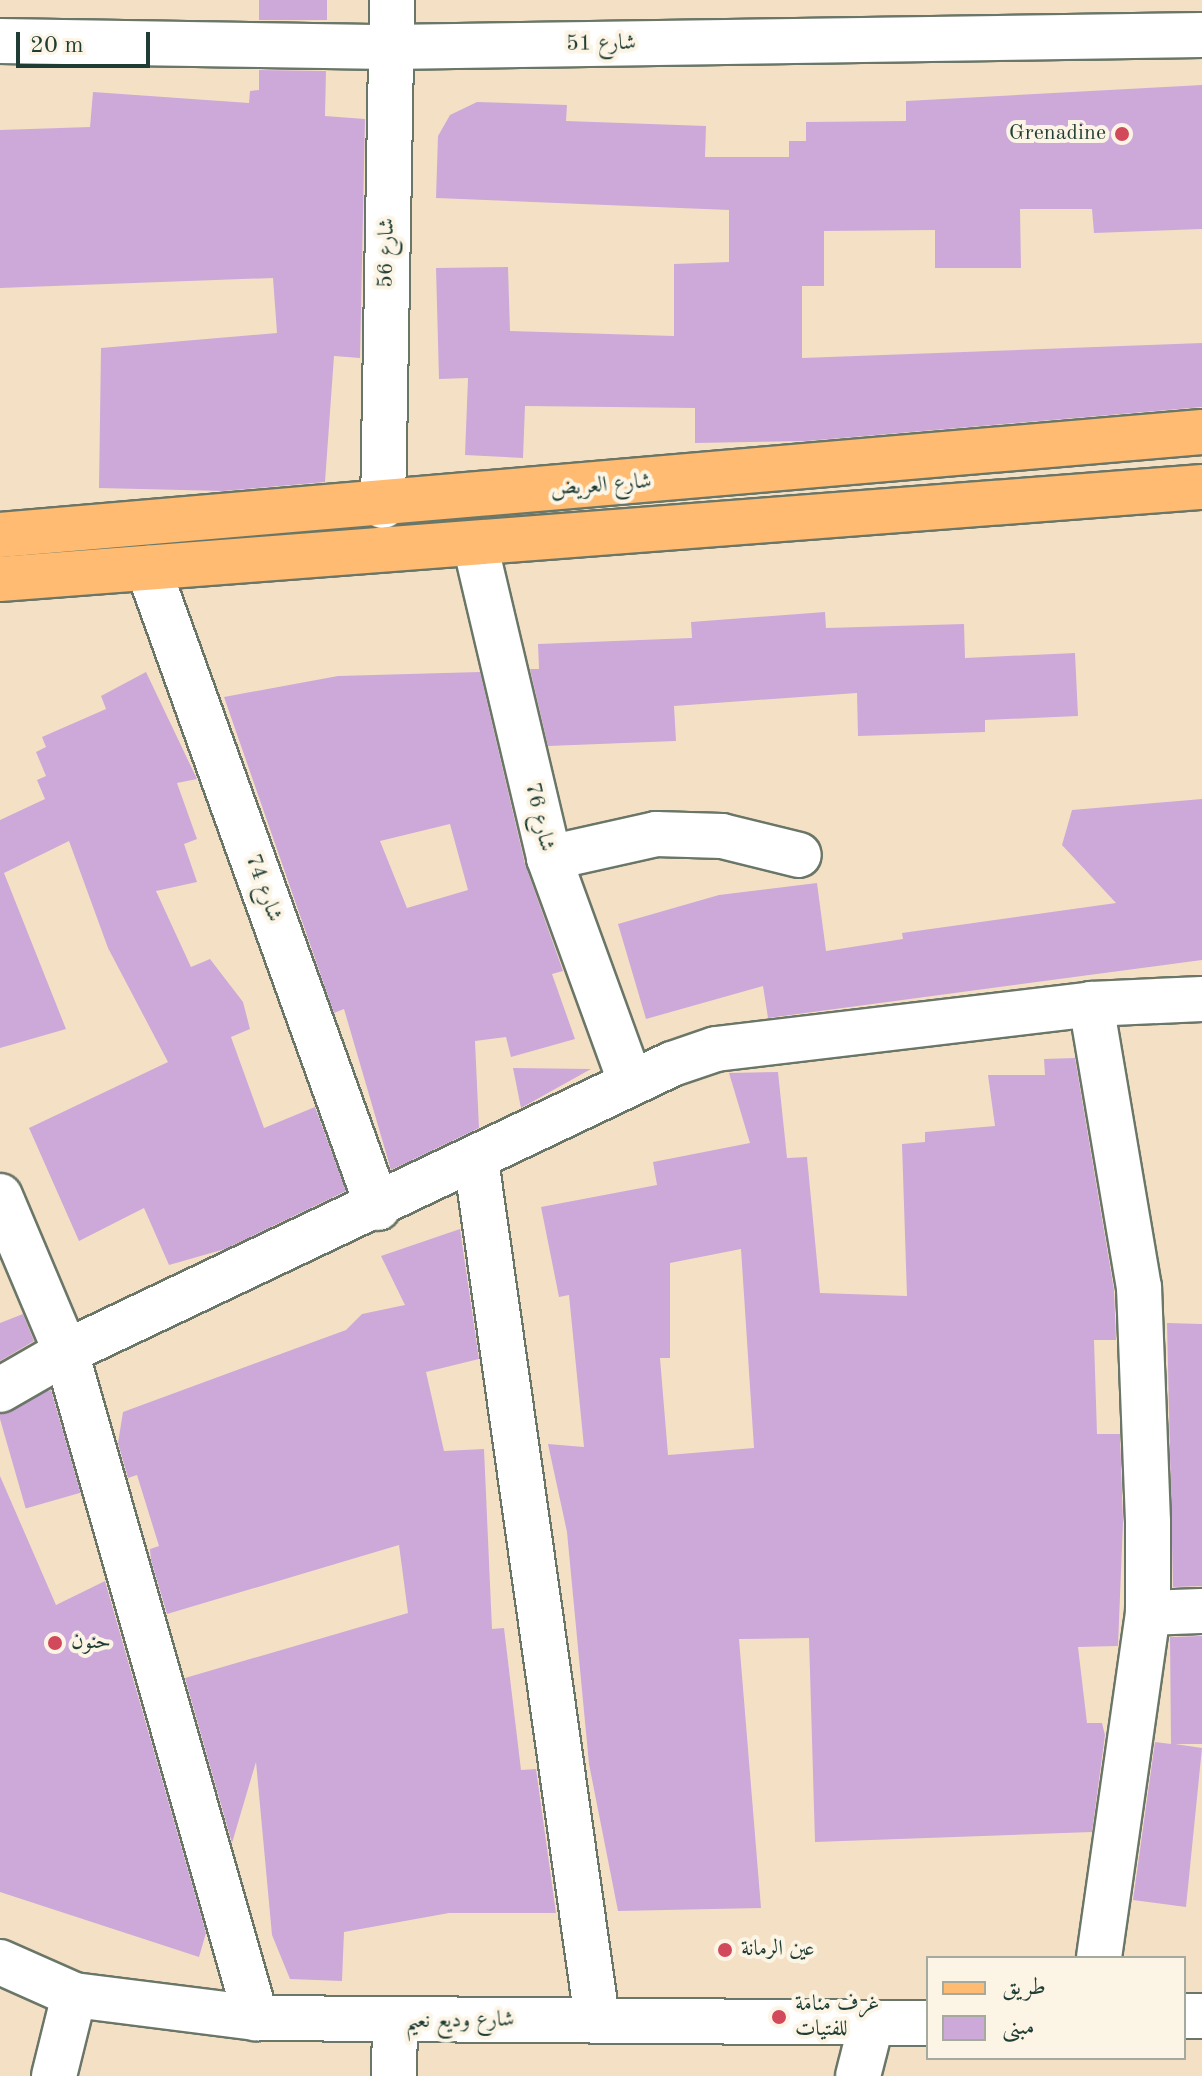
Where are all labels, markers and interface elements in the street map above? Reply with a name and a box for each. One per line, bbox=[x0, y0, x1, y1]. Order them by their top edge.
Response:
scale bar bbox=[20, 16, 154, 66]
street label: شارع 51 bbox=[566, 30, 636, 58]
text: 20 m bbox=[30, 34, 84, 58]
place label: Grenadine bbox=[1009, 121, 1106, 147]
marker: Grenadine bbox=[1113, 125, 1131, 143]
street label: شارع 56 bbox=[373, 218, 401, 288]
street label: شارع العريض bbox=[549, 468, 653, 504]
street label: شارع 76 bbox=[518, 780, 560, 854]
street label: شارع 74 bbox=[239, 851, 287, 925]
place label: حنون bbox=[71, 1630, 111, 1656]
marker: حنون bbox=[46, 1634, 64, 1652]
place label: عين الرمانة bbox=[741, 1937, 815, 1963]
marker: عين الرمانة bbox=[716, 1941, 734, 1959]
legend bbox=[926, 1956, 1186, 2060]
text: طريق bbox=[1002, 1976, 1046, 2000]
place label: غرف منامة للفتيات bbox=[795, 1991, 880, 2042]
street label: شارع وديع نعيم bbox=[405, 2007, 515, 2035]
marker: غرف منامة للفتيات bbox=[770, 2008, 788, 2026]
text: مبنى bbox=[1002, 2016, 1035, 2040]

